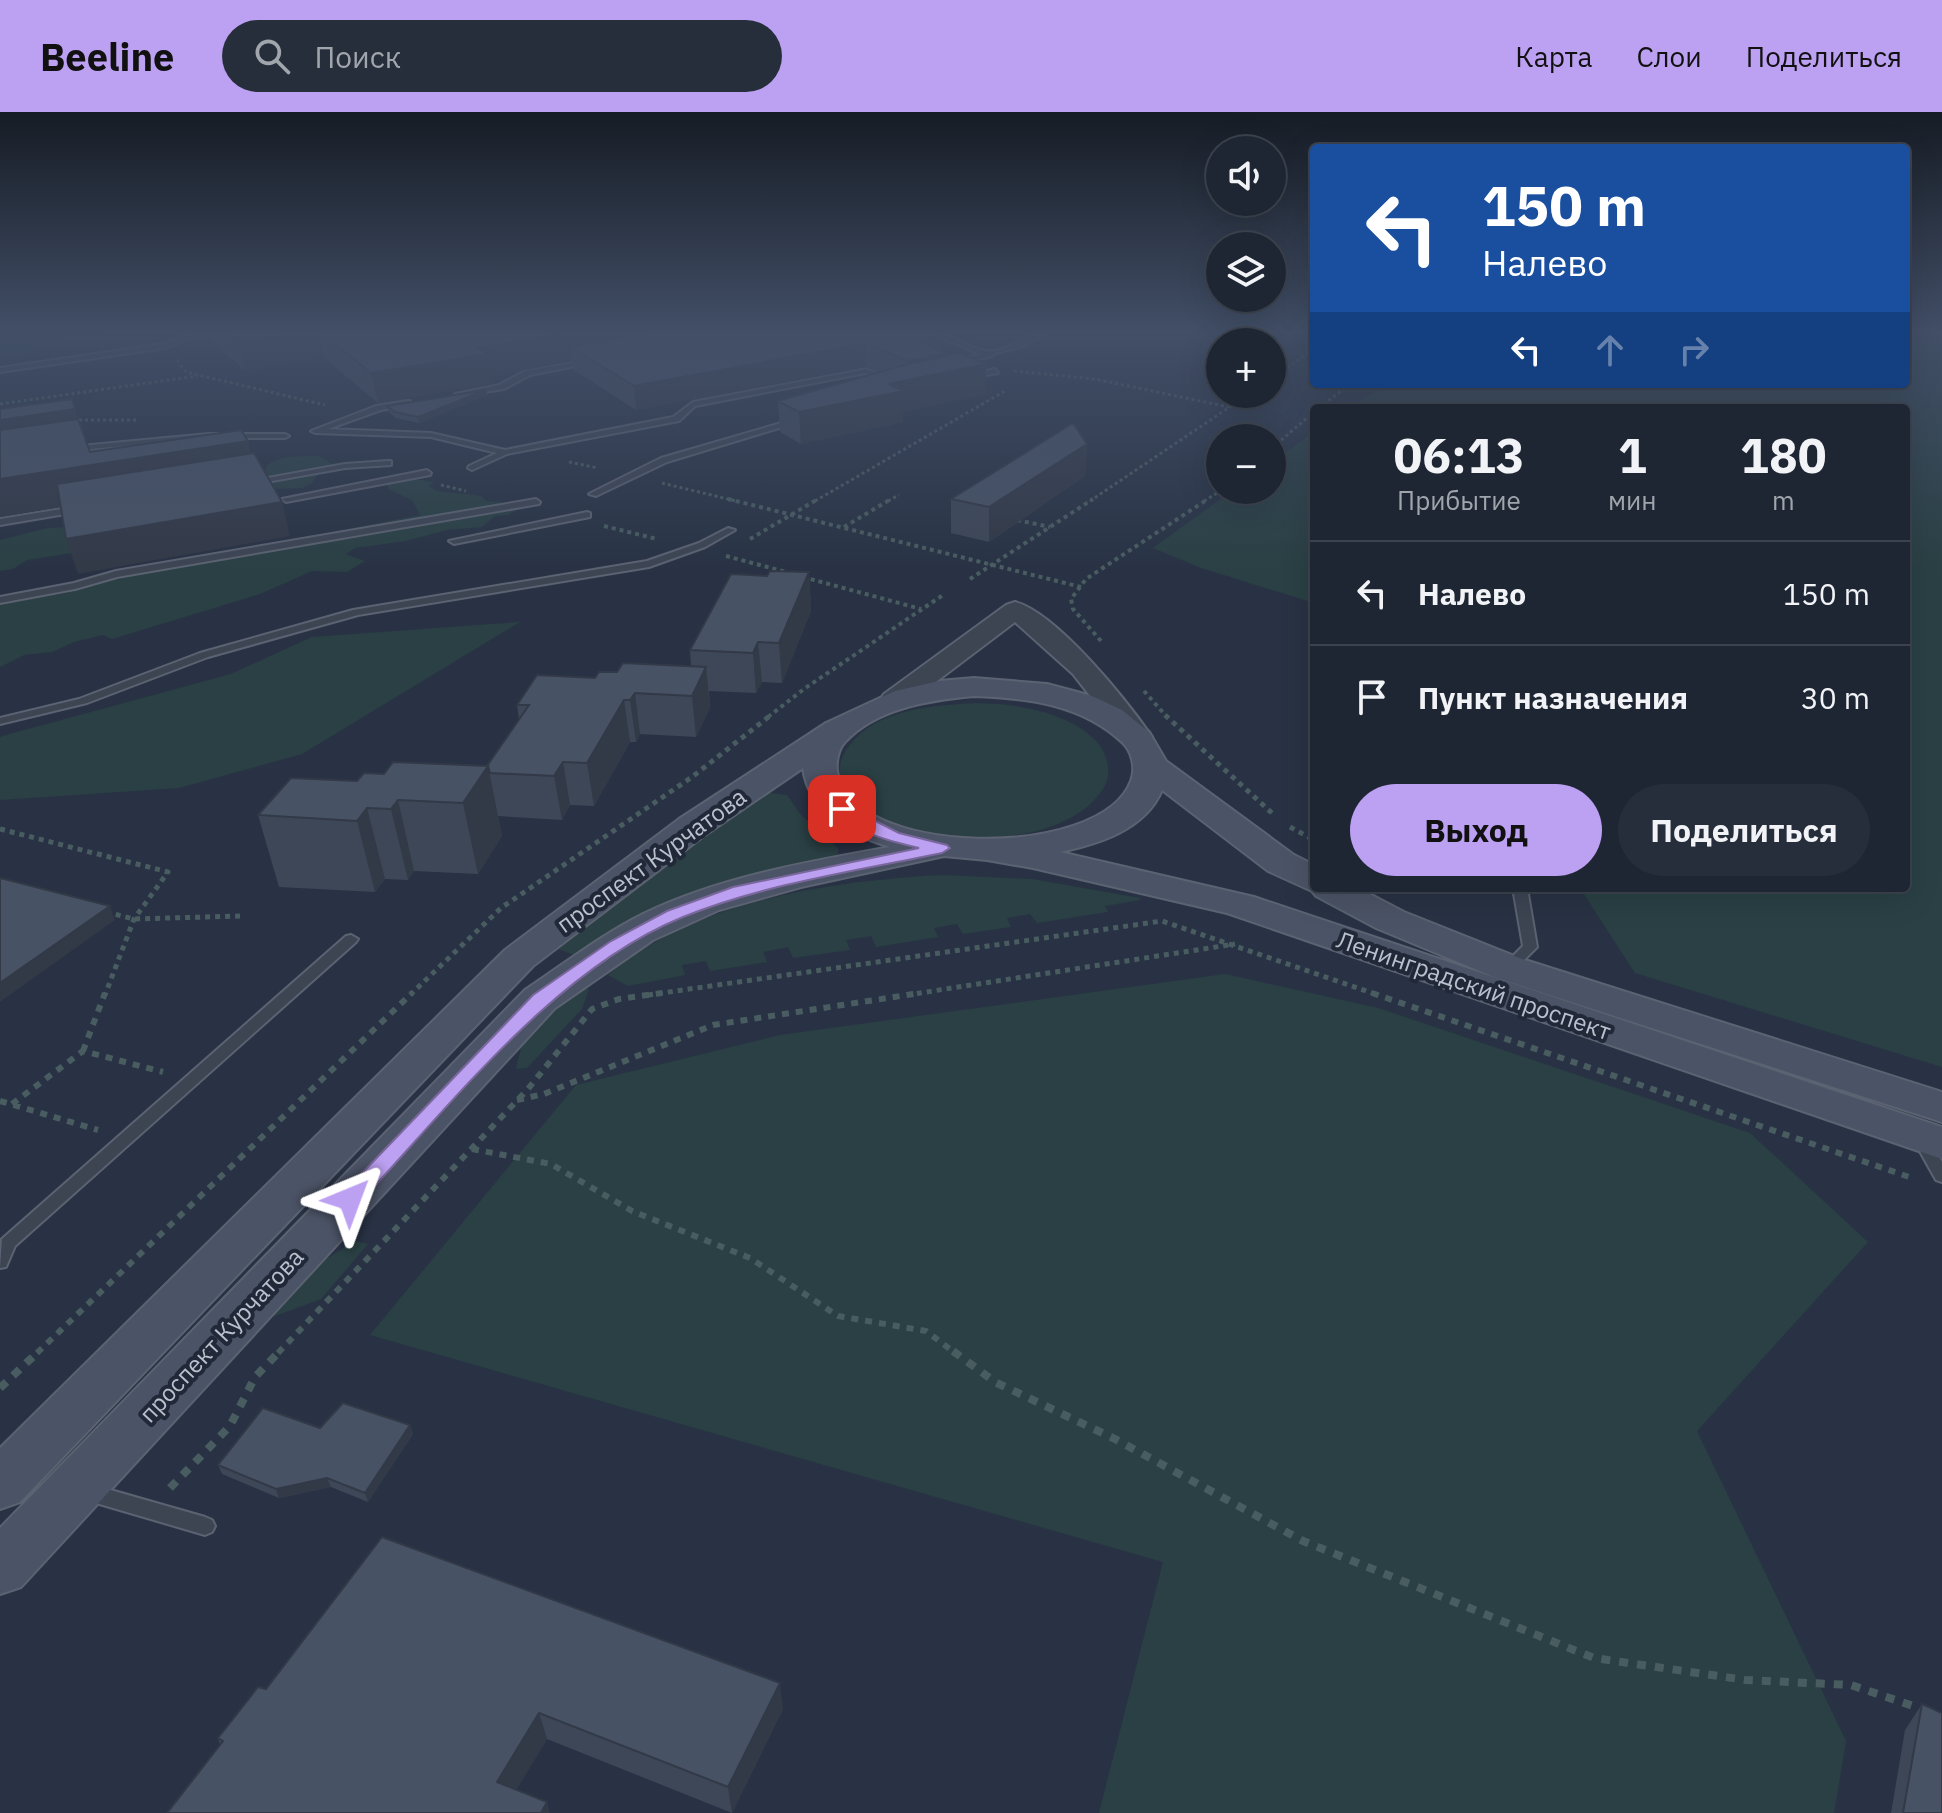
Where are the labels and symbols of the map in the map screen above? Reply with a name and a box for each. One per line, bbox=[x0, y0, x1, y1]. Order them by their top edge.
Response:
pin bbox=[808, 775, 876, 843]
street label: проспект Курчатова bbox=[550, 780, 752, 940]
street label: Ленинградский проспект bbox=[1333, 923, 1615, 1047]
position arrow bbox=[308, 1157, 392, 1241]
street label: проспект Курчатова bbox=[132, 1241, 310, 1429]

